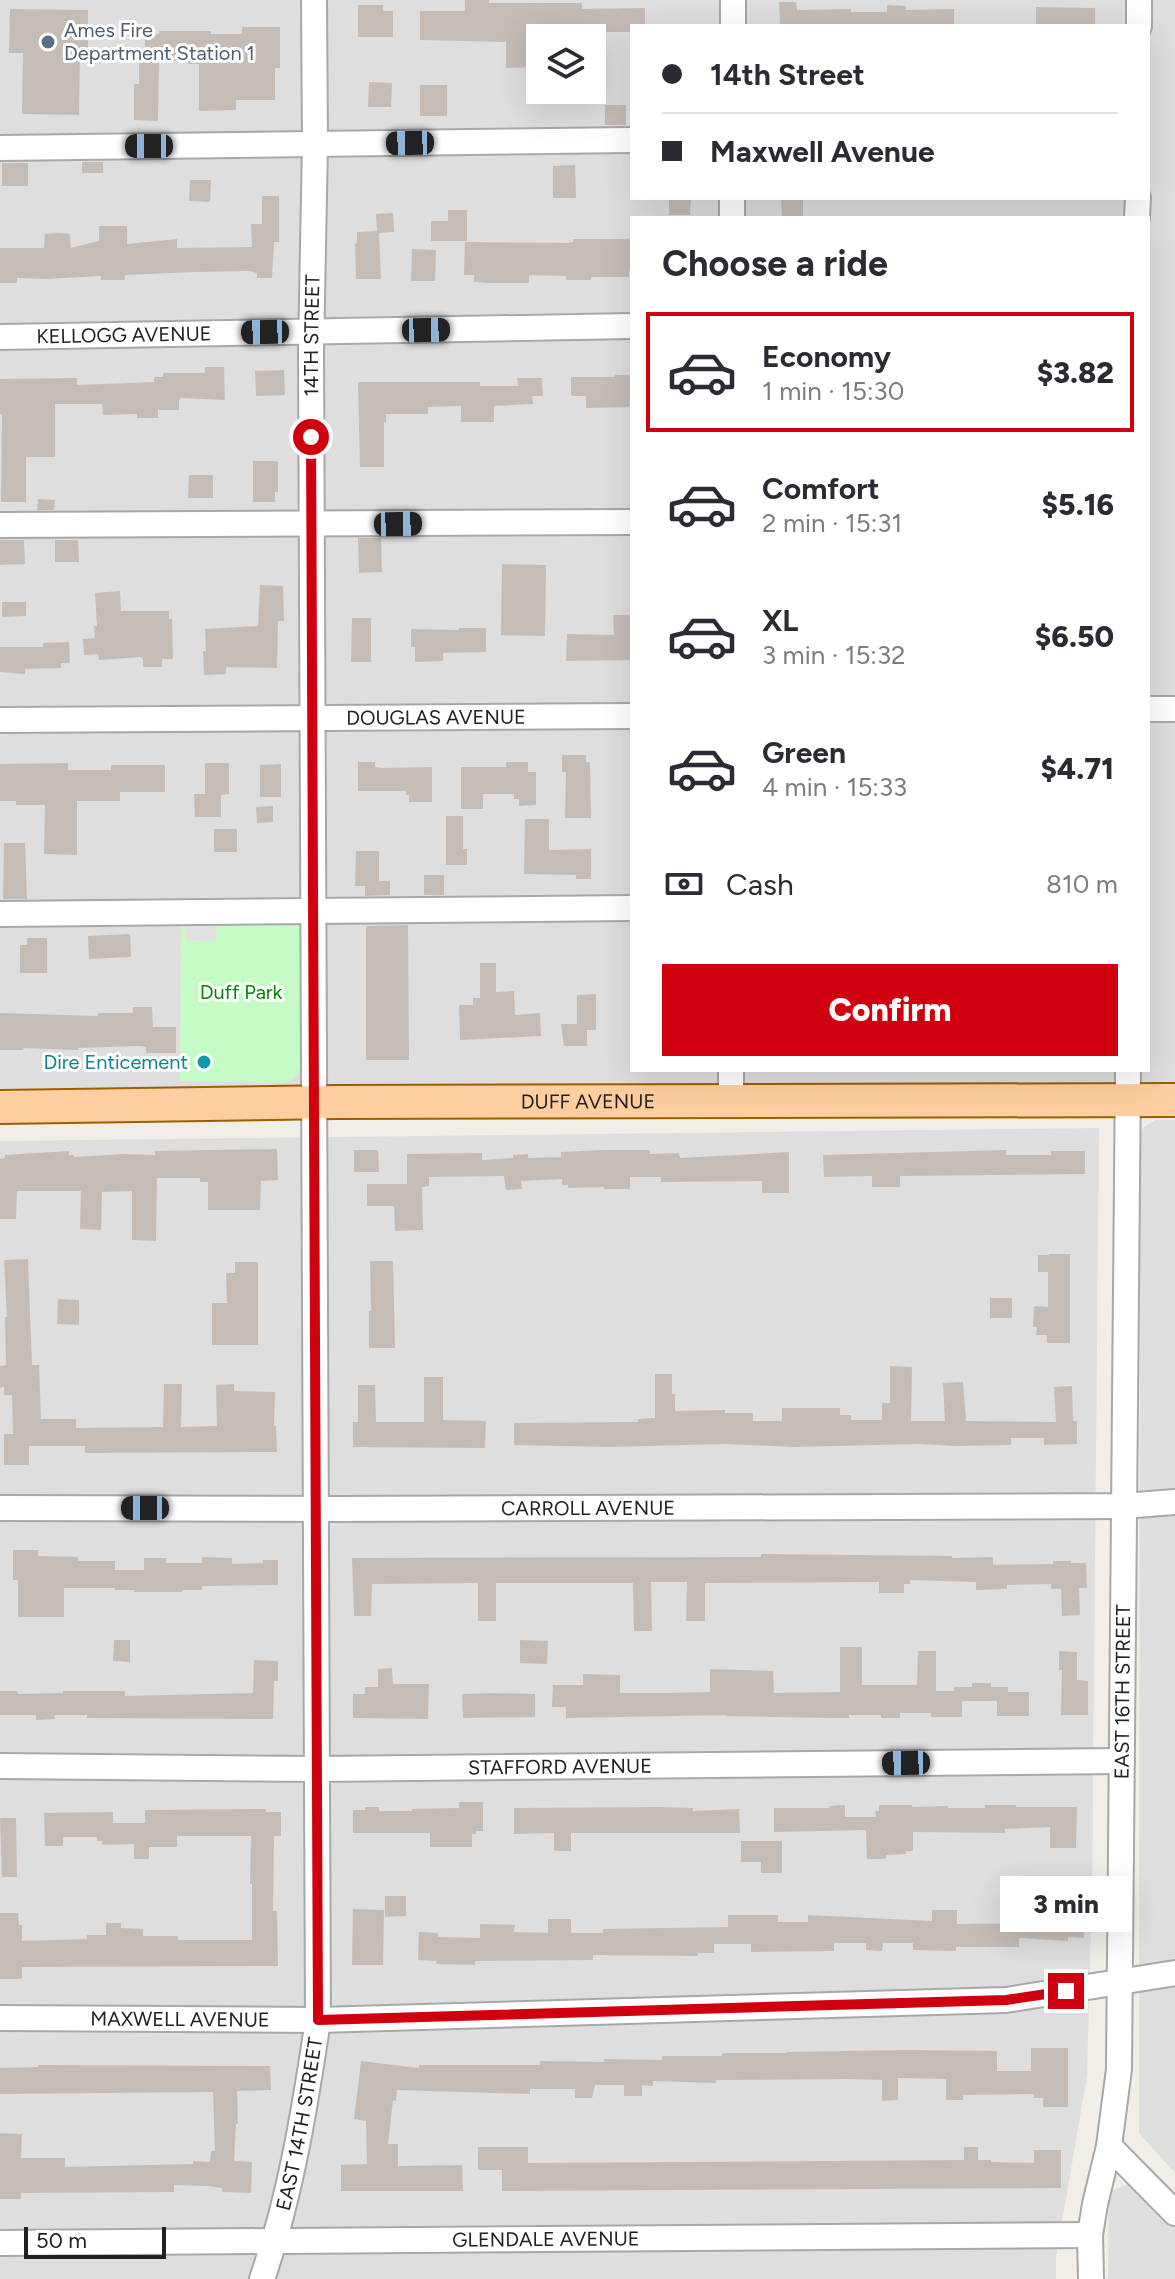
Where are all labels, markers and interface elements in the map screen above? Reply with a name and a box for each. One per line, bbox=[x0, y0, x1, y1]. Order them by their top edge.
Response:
place label: Ames Fire Department Station 1 bbox=[64, 18, 255, 65]
map controls bbox=[526, 24, 606, 104]
button: layers bbox=[526, 24, 606, 104]
marker: Ames Fire Department Station 1 bbox=[39, 33, 57, 51]
text: 14th Street bbox=[710, 56, 865, 93]
car bbox=[386, 131, 434, 155]
text: Maxwell Avenue bbox=[710, 133, 935, 170]
car bbox=[125, 134, 173, 158]
text: Choose a ride bbox=[662, 242, 888, 285]
street label: 14TH STREET bbox=[299, 274, 324, 397]
car bbox=[402, 318, 450, 342]
car bbox=[241, 320, 289, 344]
street label: KELLOGG AVENUE bbox=[36, 321, 212, 348]
icon: car bbox=[666, 336, 738, 408]
text: Economy bbox=[762, 338, 891, 375]
text: $3.82 bbox=[1037, 354, 1114, 391]
text: 1 min · 15:30 bbox=[762, 375, 904, 407]
route start bbox=[293, 419, 329, 455]
icon: car bbox=[666, 468, 738, 540]
text: Comfort bbox=[762, 470, 880, 507]
text: $5.16 bbox=[1042, 486, 1114, 523]
text: 2 min · 15:31 bbox=[762, 507, 902, 539]
car bbox=[374, 512, 422, 536]
icon: car bbox=[666, 600, 738, 672]
text: XL bbox=[762, 602, 798, 639]
text: $6.50 bbox=[1035, 618, 1114, 655]
text: 3 min · 15:32 bbox=[762, 639, 906, 671]
street label: DOUGLAS AVENUE bbox=[346, 705, 526, 730]
icon: car bbox=[666, 732, 738, 804]
text: Green bbox=[762, 734, 846, 771]
text: $4.71 bbox=[1041, 750, 1114, 787]
text: 4 min · 15:33 bbox=[762, 771, 907, 803]
icon: cash bbox=[662, 862, 706, 906]
text: Cash bbox=[726, 866, 794, 903]
text: 810 m bbox=[1046, 868, 1118, 900]
button: Confirm bbox=[662, 964, 1118, 1056]
park label: Duff Park bbox=[200, 980, 283, 1004]
place label: Dire Enticement bbox=[43, 1050, 188, 1074]
marker: Dire Enticement bbox=[195, 1053, 213, 1071]
street label: DUFF AVENUE bbox=[521, 1089, 655, 1114]
car bbox=[121, 1496, 169, 1520]
street label: CARROLL AVENUE bbox=[501, 1496, 675, 1520]
street label: EAST 16TH STREET bbox=[1110, 1604, 1135, 1779]
car bbox=[882, 1751, 930, 1775]
street label: STAFFORD AVENUE bbox=[468, 1754, 652, 1779]
callout: 3 min bbox=[1000, 1875, 1132, 1931]
text: 3 min bbox=[1033, 1888, 1099, 1920]
route end bbox=[1048, 1973, 1084, 2009]
street label: MAXWELL AVENUE bbox=[90, 2007, 270, 2032]
street label: EAST 14TH STREET bbox=[271, 2035, 327, 2213]
scale bar bbox=[24, 2223, 166, 2259]
street label: GLENDALE AVENUE bbox=[452, 2226, 640, 2252]
text: 50 m bbox=[36, 2227, 87, 2254]

